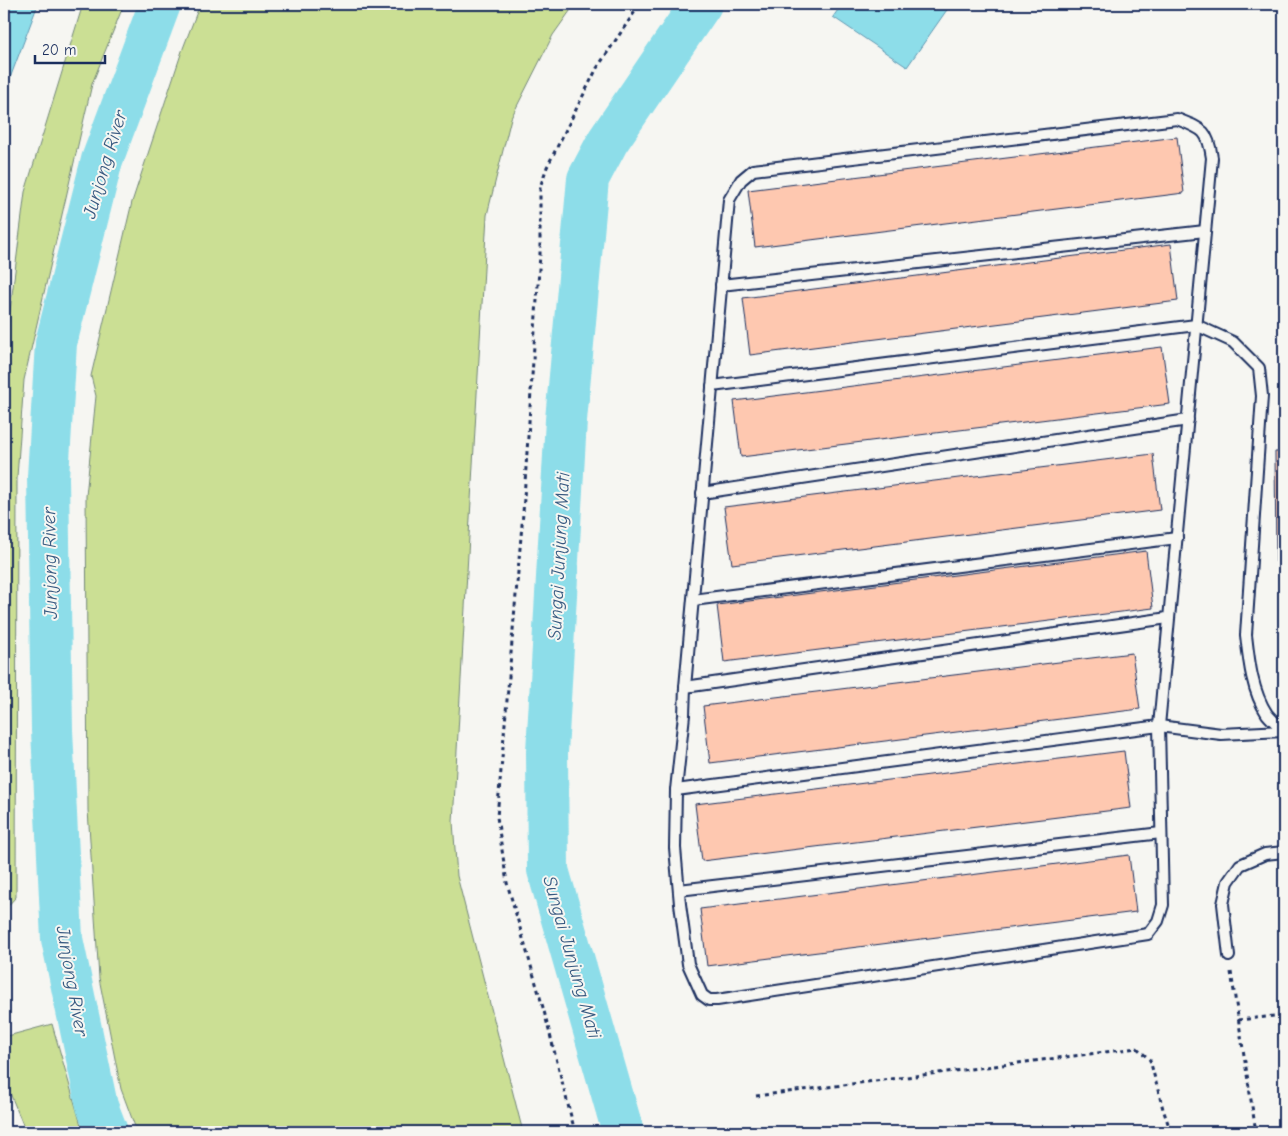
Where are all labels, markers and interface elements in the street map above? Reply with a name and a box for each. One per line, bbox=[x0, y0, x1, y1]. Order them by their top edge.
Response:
scale bar bbox=[35, 32, 105, 64]
text: 20 m bbox=[42, 41, 76, 59]
water label: Junjong River bbox=[78, 106, 132, 222]
water label: Sungai Junjung Mati bbox=[544, 471, 574, 641]
water label: Junjong River bbox=[38, 506, 62, 620]
water label: Sungai Junjung Mati bbox=[538, 873, 606, 1042]
water label: Junjong River bbox=[51, 923, 93, 1039]

